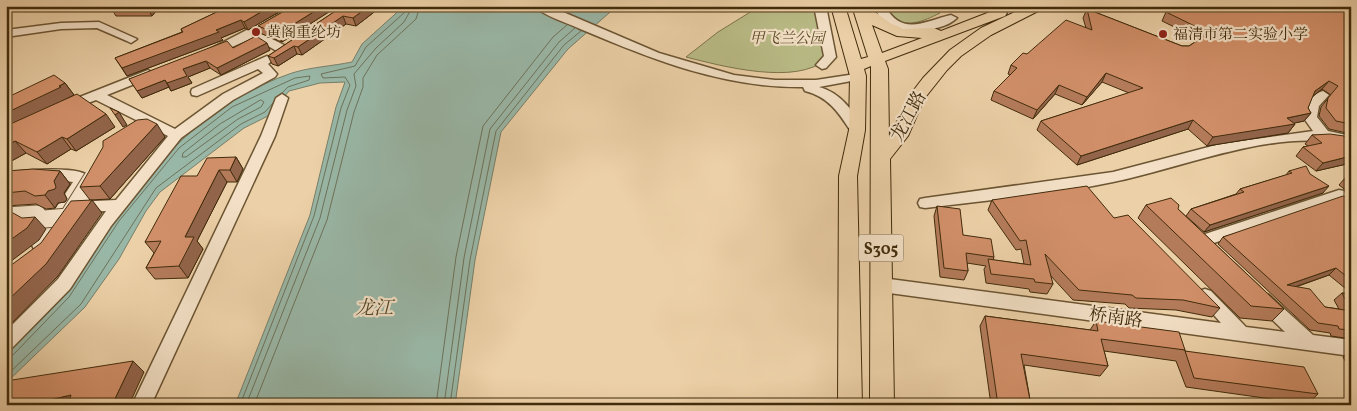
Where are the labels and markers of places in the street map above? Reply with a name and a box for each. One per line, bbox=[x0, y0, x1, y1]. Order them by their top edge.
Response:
place label: 黄阁重纶坊 bbox=[266, 23, 341, 44]
place label: 福清市第二实验小学 bbox=[1173, 25, 1308, 46]
marker: 黄阁重纶坊 bbox=[250, 26, 262, 38]
marker: 福清市第二实验小学 bbox=[1157, 28, 1169, 40]

